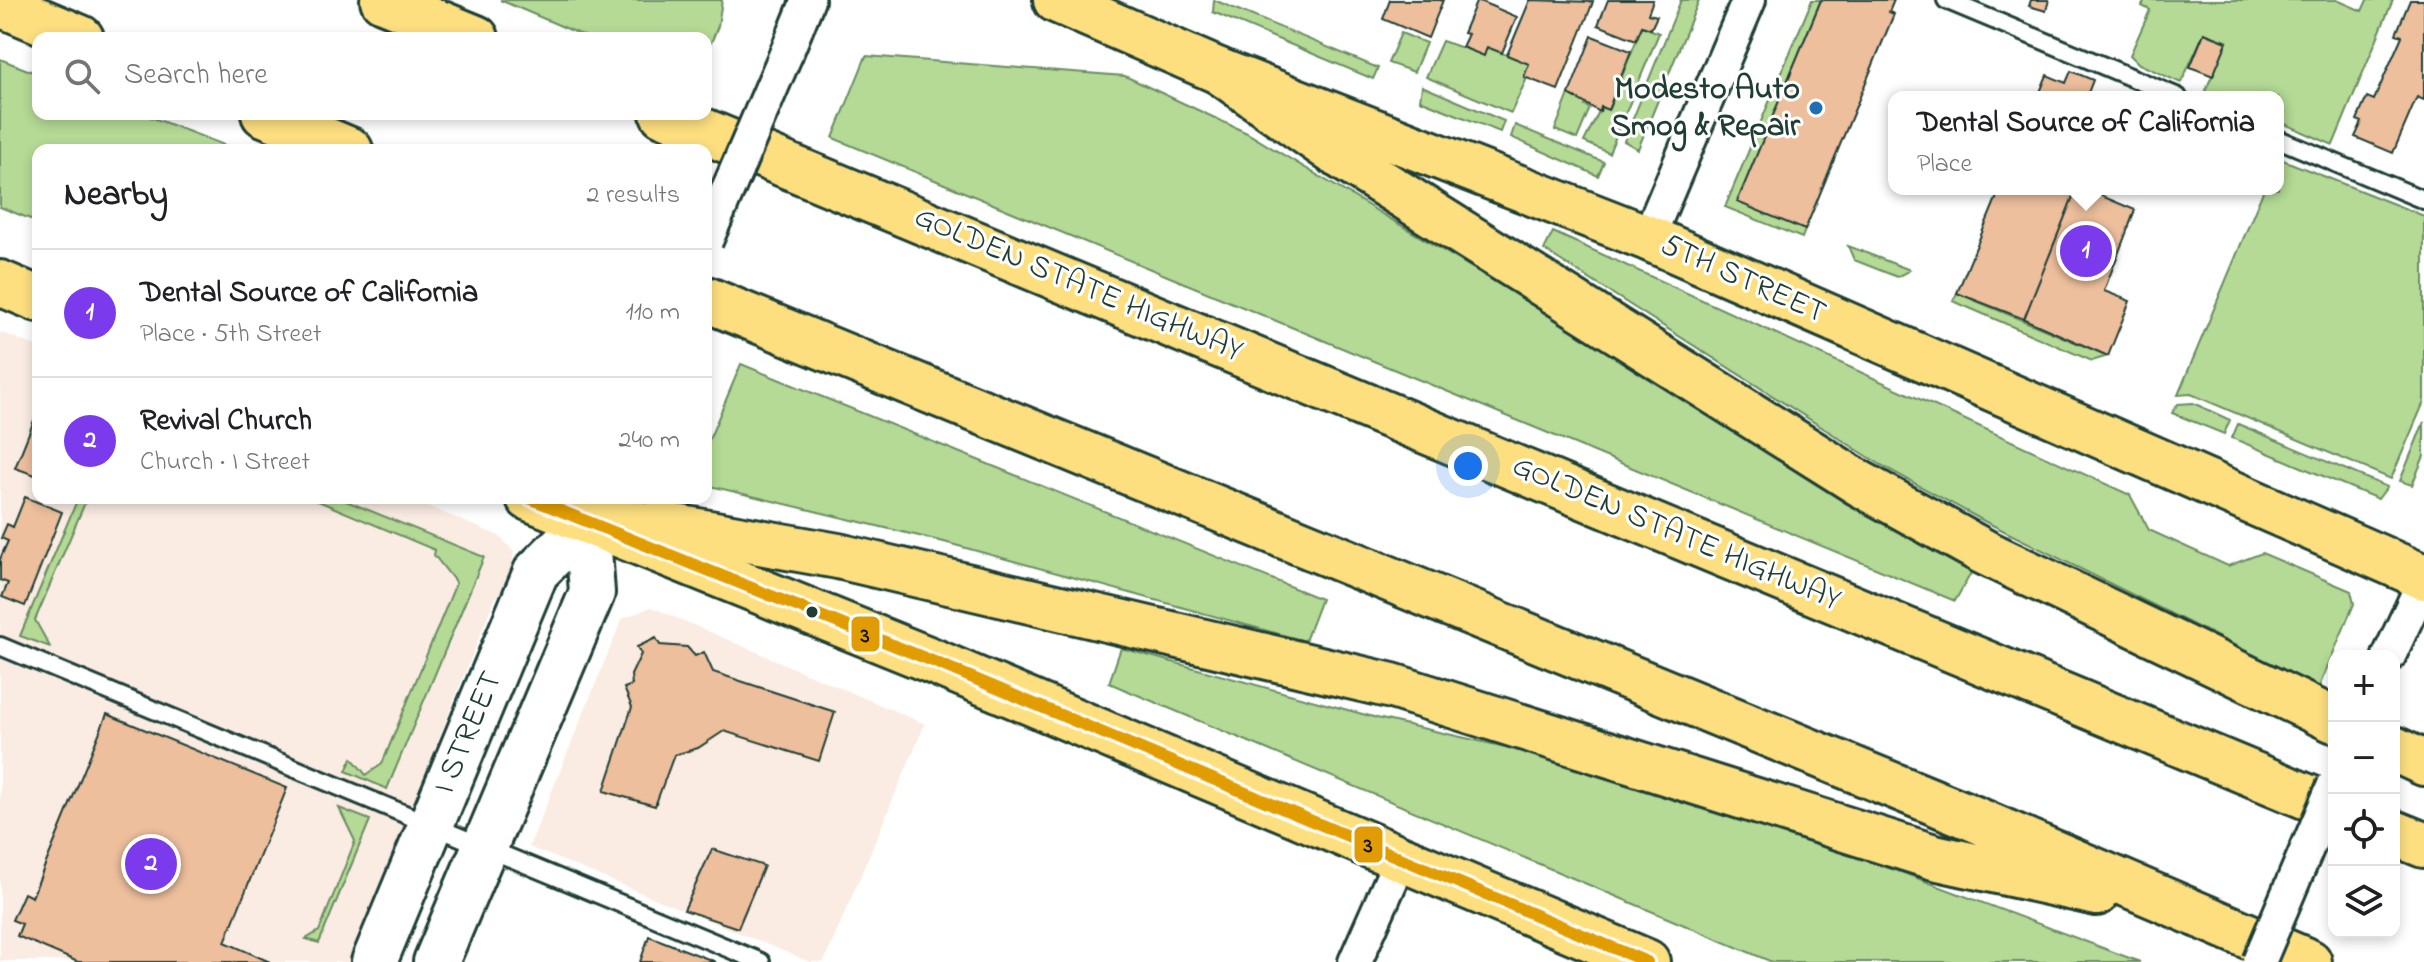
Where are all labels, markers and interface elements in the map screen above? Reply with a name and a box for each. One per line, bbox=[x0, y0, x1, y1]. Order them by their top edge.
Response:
search box bbox=[32, 32, 712, 120]
icon: search bbox=[60, 54, 104, 98]
text: Search here bbox=[124, 54, 268, 98]
place label: Modesto Auto Smog & Repair bbox=[1611, 67, 1801, 152]
popup bbox=[1888, 91, 2284, 195]
marker: Modesto Auto Smog & Repair bbox=[1807, 99, 1825, 117]
text: Dental Source of California bbox=[1917, 102, 2255, 146]
text: Place bbox=[1917, 146, 1972, 184]
text: Nearby bbox=[64, 171, 168, 221]
text: 2 results bbox=[587, 177, 680, 215]
street label: GOLDEN STATE HIGHWAY bbox=[906, 194, 1250, 376]
pin: 1 bbox=[2060, 221, 2112, 281]
street label: 5TH STREET bbox=[1653, 223, 1833, 337]
text: Dental Source of California bbox=[140, 272, 478, 316]
text: 1 bbox=[86, 294, 94, 332]
text: 110 m bbox=[626, 294, 680, 332]
text: Place · 5th Street bbox=[140, 316, 322, 354]
text: Revival Church bbox=[140, 400, 312, 444]
text: 2 bbox=[84, 422, 96, 460]
text: 240 m bbox=[618, 422, 680, 460]
street label: GOLDEN STATE HIGHWAY bbox=[1504, 443, 1848, 625]
text: Church · I Street bbox=[140, 444, 310, 482]
your location bbox=[1448, 446, 1488, 486]
unlabelled marker bbox=[804, 604, 820, 620]
line badge: 3 bbox=[850, 615, 881, 653]
text: 3 bbox=[859, 621, 870, 653]
map controls bbox=[2328, 650, 2400, 938]
button: + bbox=[2328, 650, 2400, 722]
street label: I STREET bbox=[422, 664, 516, 802]
button: − bbox=[2328, 722, 2400, 794]
button: locate bbox=[2328, 794, 2400, 866]
line badge: 3 bbox=[1353, 825, 1384, 864]
text: 3 bbox=[1362, 831, 1373, 863]
pin: 2 bbox=[125, 834, 177, 894]
button: layers bbox=[2328, 866, 2400, 938]

